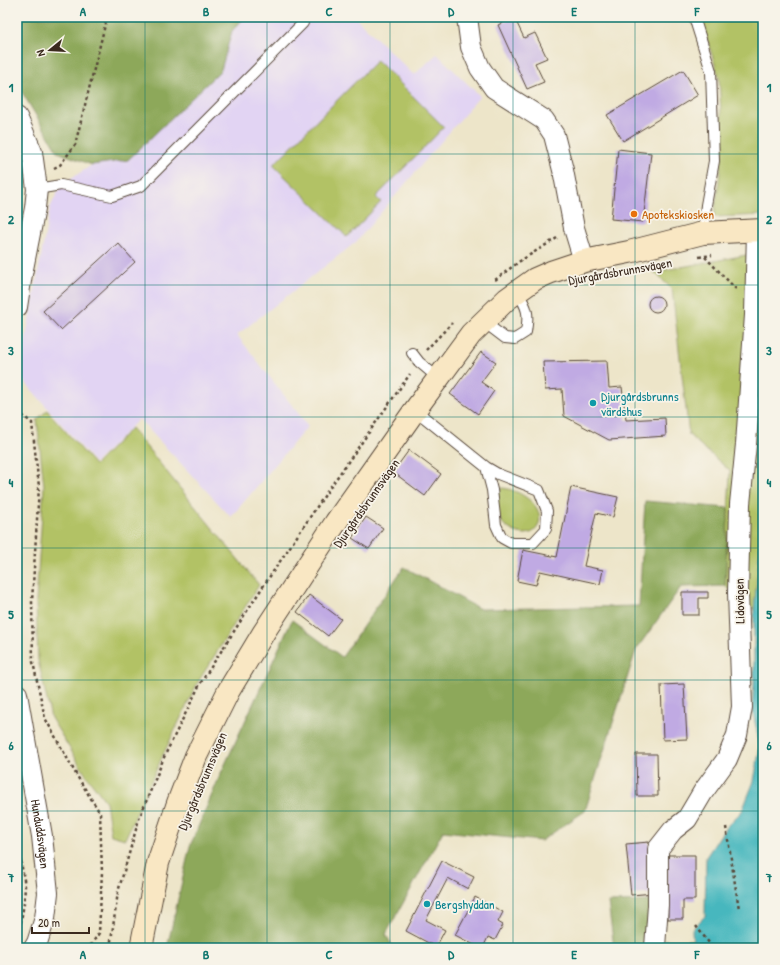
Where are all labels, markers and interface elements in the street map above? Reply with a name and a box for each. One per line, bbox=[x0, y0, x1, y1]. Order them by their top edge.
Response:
text: A bbox=[80, 2, 87, 20]
text: B bbox=[203, 2, 210, 20]
text: C bbox=[325, 2, 333, 20]
text: D bbox=[448, 2, 455, 20]
text: E bbox=[571, 2, 577, 20]
text: F bbox=[694, 2, 701, 20]
north arrow bbox=[30, 30, 70, 70]
text: N bbox=[33, 48, 48, 58]
text: 1 bbox=[9, 78, 14, 96]
text: 1 bbox=[767, 78, 772, 96]
place label: Apotekskiosken bbox=[642, 205, 714, 223]
marker: Apotekskiosken bbox=[629, 209, 639, 219]
text: 2 bbox=[8, 210, 15, 228]
text: 2 bbox=[766, 210, 773, 228]
street label: Djurgårdsbrunnsvägen bbox=[567, 253, 673, 289]
text: 3 bbox=[8, 341, 14, 359]
text: 3 bbox=[766, 341, 772, 359]
place label: Djurgårdsbrunns värdshus bbox=[601, 387, 679, 420]
marker: Djurgårdsbrunns värdshus bbox=[588, 398, 598, 408]
street label: Djurgårdsbrunnsvägen bbox=[329, 455, 404, 551]
text: 4 bbox=[9, 473, 14, 491]
text: 4 bbox=[767, 473, 772, 491]
street label: Lidovägen bbox=[730, 578, 748, 624]
text: 5 bbox=[8, 605, 14, 623]
text: 5 bbox=[766, 605, 772, 623]
street label: Djurgårdsbrunnsvägen bbox=[173, 729, 231, 833]
text: 6 bbox=[8, 736, 14, 754]
text: 6 bbox=[766, 736, 772, 754]
street label: Hunduddsvägen bbox=[27, 798, 54, 870]
text: 7 bbox=[7, 868, 15, 886]
text: 7 bbox=[765, 868, 773, 886]
place label: Bergshyddan bbox=[435, 895, 495, 913]
marker: Bergshyddan bbox=[422, 899, 432, 909]
scale bar bbox=[32, 909, 89, 935]
text: 20 m bbox=[38, 914, 60, 931]
text: A bbox=[80, 945, 87, 963]
text: B bbox=[203, 945, 210, 963]
text: C bbox=[325, 945, 333, 963]
text: D bbox=[448, 945, 455, 963]
text: E bbox=[571, 945, 577, 963]
text: F bbox=[694, 945, 701, 963]

